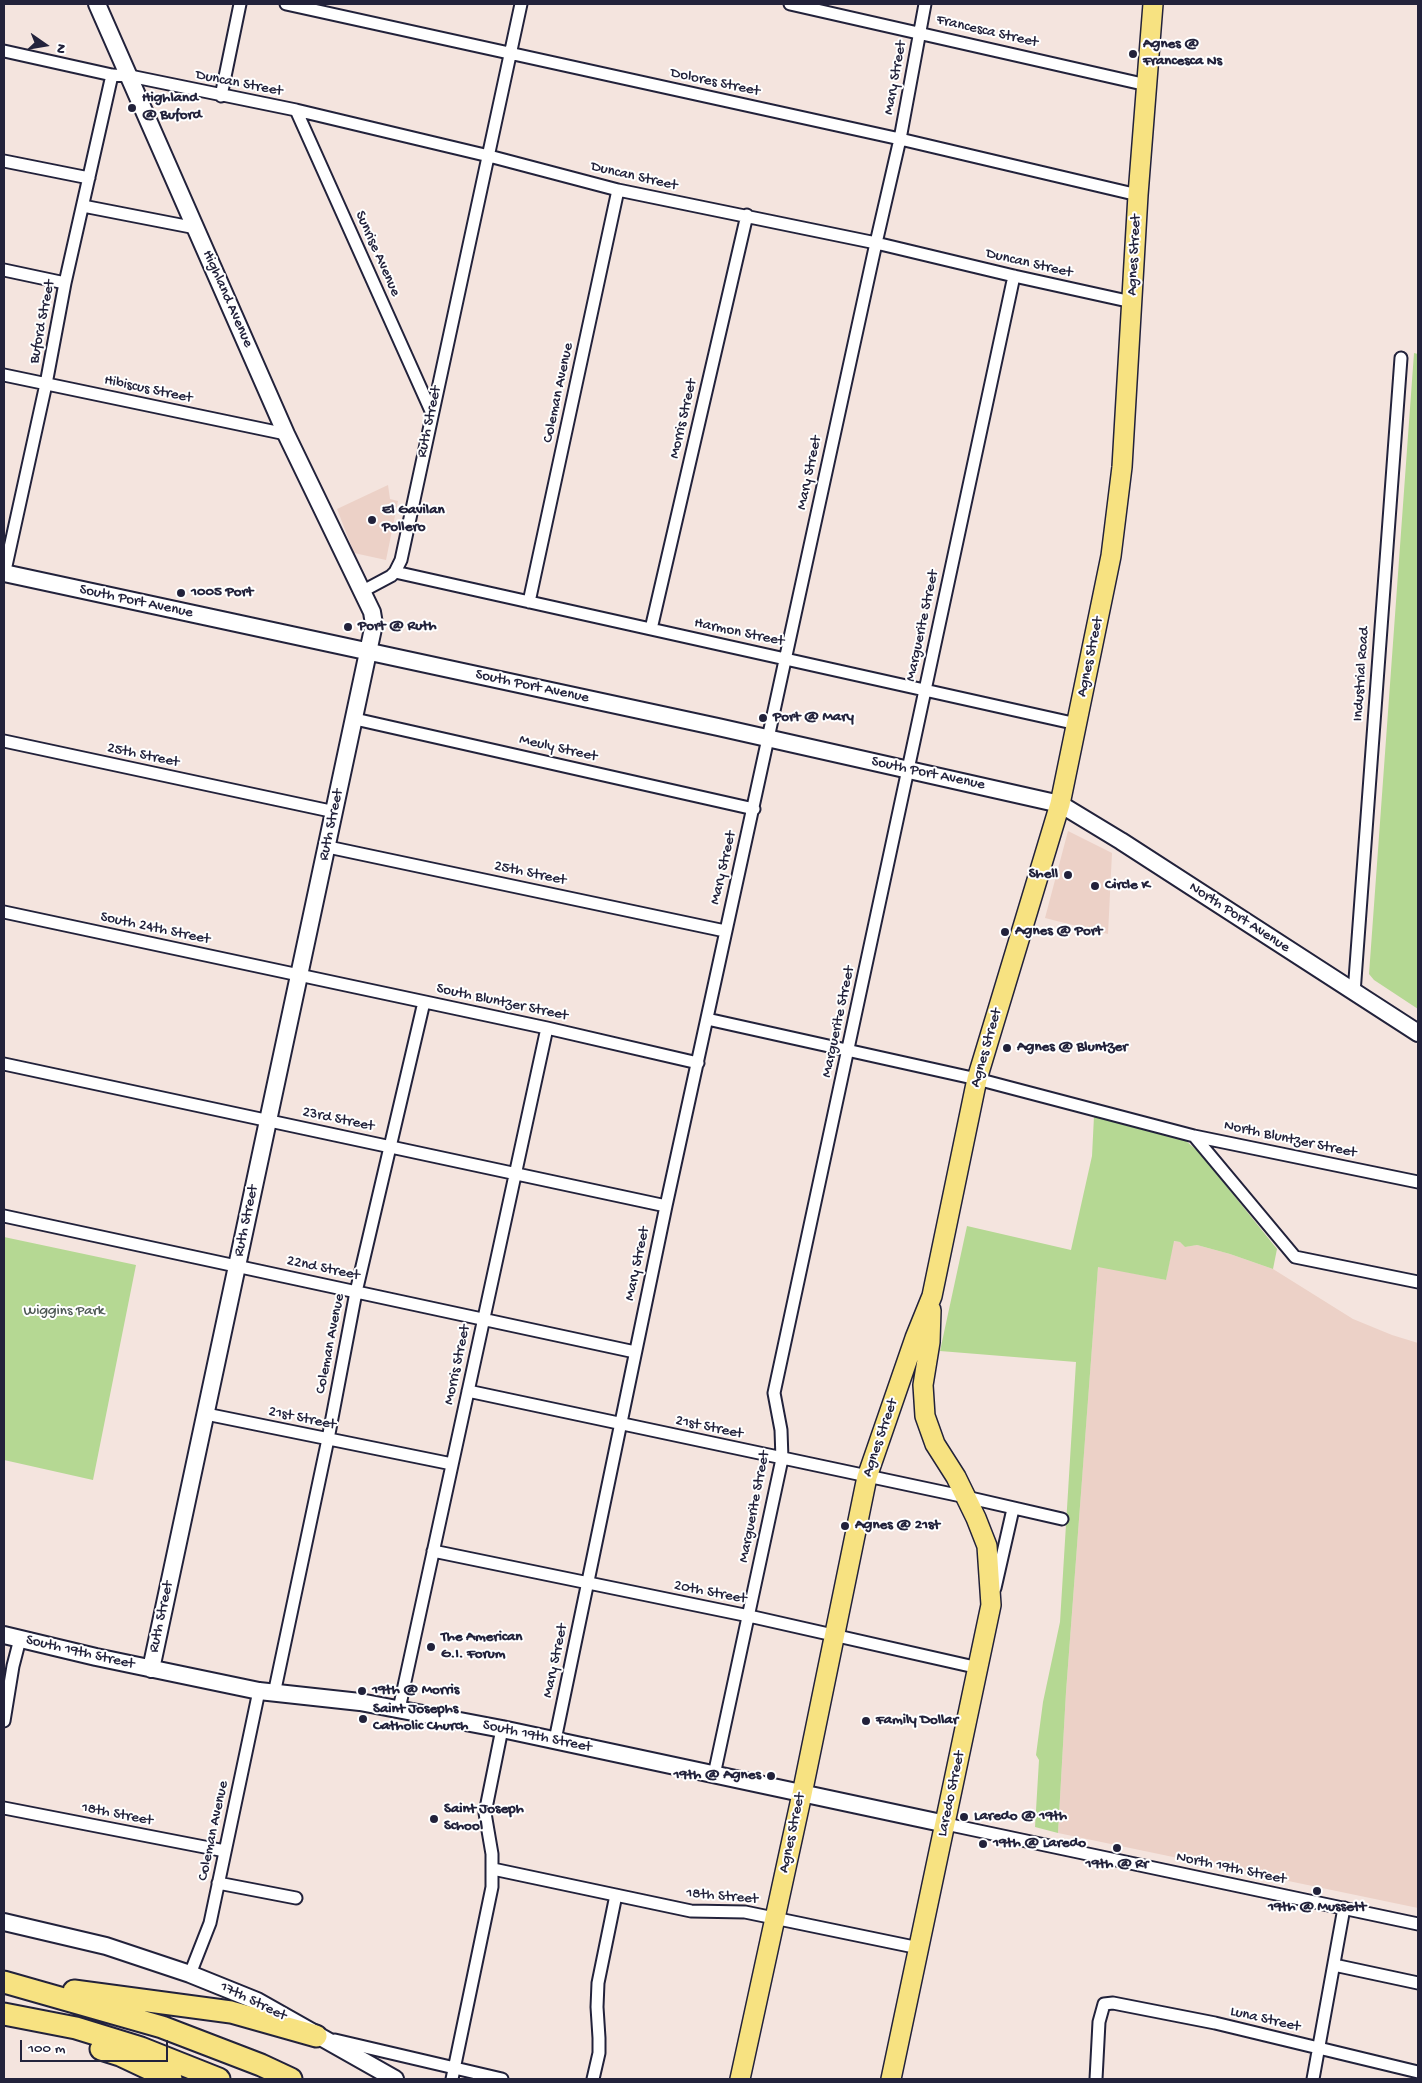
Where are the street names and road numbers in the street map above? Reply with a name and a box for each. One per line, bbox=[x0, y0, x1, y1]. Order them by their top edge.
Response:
street label: Francesca Street bbox=[934, 12, 1040, 52]
street label: Mary Street bbox=[881, 40, 911, 116]
street label: Dolores Street bbox=[669, 65, 761, 101]
street label: Duncan Street bbox=[194, 67, 284, 101]
street label: Duncan Street bbox=[589, 158, 679, 196]
street label: Sunrise Avenue bbox=[350, 208, 404, 300]
street label: Agnes Street bbox=[1124, 214, 1146, 296]
street label: Duncan Street bbox=[984, 245, 1074, 283]
street label: Highland Avenue bbox=[198, 248, 256, 350]
street label: Buford Street bbox=[26, 279, 60, 365]
street label: Coleman Avenue bbox=[540, 341, 578, 445]
street label: Hibiscus Street bbox=[102, 372, 194, 408]
street label: Morris Street bbox=[666, 377, 702, 461]
street label: Ruth Street bbox=[414, 385, 446, 459]
street label: Mary Street bbox=[793, 434, 827, 512]
street label: Marguerite Street bbox=[902, 569, 944, 683]
street label: South Port Avenue bbox=[78, 581, 194, 623]
street label: Harmon Street bbox=[692, 615, 786, 651]
street label: Agnes Street bbox=[1074, 615, 1108, 699]
street label: Industrial Road bbox=[1350, 626, 1374, 722]
street label: South Port Avenue bbox=[474, 666, 590, 708]
street label: Meuly Street bbox=[517, 731, 599, 767]
street label: 25th Street bbox=[105, 740, 181, 772]
street label: South Port Avenue bbox=[870, 753, 986, 795]
street label: Ruth Street bbox=[316, 788, 348, 862]
street label: Mary Street bbox=[707, 829, 741, 907]
street label: 25th Street bbox=[492, 858, 568, 890]
street label: North Port Avenue bbox=[1185, 879, 1293, 957]
street label: South 24th Street bbox=[99, 909, 211, 949]
street label: Marguerite Street bbox=[818, 965, 860, 1079]
street label: South Bluntzer Street bbox=[435, 980, 569, 1026]
street label: Agnes Street bbox=[967, 1006, 1007, 1090]
street label: 23rd Street bbox=[301, 1104, 375, 1136]
street label: North Bluntzer Street bbox=[1222, 1117, 1358, 1163]
street label: Ruth Street bbox=[231, 1184, 263, 1258]
street label: Mary Street bbox=[621, 1225, 655, 1303]
street label: 22nd Street bbox=[285, 1252, 361, 1286]
street label: Coleman Avenue bbox=[312, 1292, 350, 1396]
street label: Morris Street bbox=[441, 1323, 475, 1407]
street label: Agnes Street bbox=[859, 1397, 903, 1479]
street label: 21st Street bbox=[267, 1403, 337, 1435]
street label: 21st Street bbox=[674, 1412, 744, 1444]
street label: Marguerite Street bbox=[735, 1450, 775, 1564]
street label: 20th Street bbox=[672, 1577, 748, 1609]
street label: Ruth Street bbox=[146, 1580, 178, 1654]
street label: Mary Street bbox=[539, 1622, 573, 1700]
street label: South 19th Street bbox=[24, 1632, 136, 1674]
street label: South 19th Street bbox=[481, 1717, 593, 1757]
street label: Laredo Street bbox=[934, 1750, 970, 1838]
street label: Coleman Avenue bbox=[195, 1779, 233, 1883]
street label: Agnes Street bbox=[776, 1791, 810, 1875]
street label: 18th Street bbox=[80, 1799, 154, 1831]
street label: North 19th Street bbox=[1174, 1849, 1288, 1889]
street label: 18th Street bbox=[685, 1885, 759, 1909]
street label: 17th Street bbox=[217, 1978, 289, 2026]
street label: Luna Street bbox=[1228, 2003, 1302, 2037]

